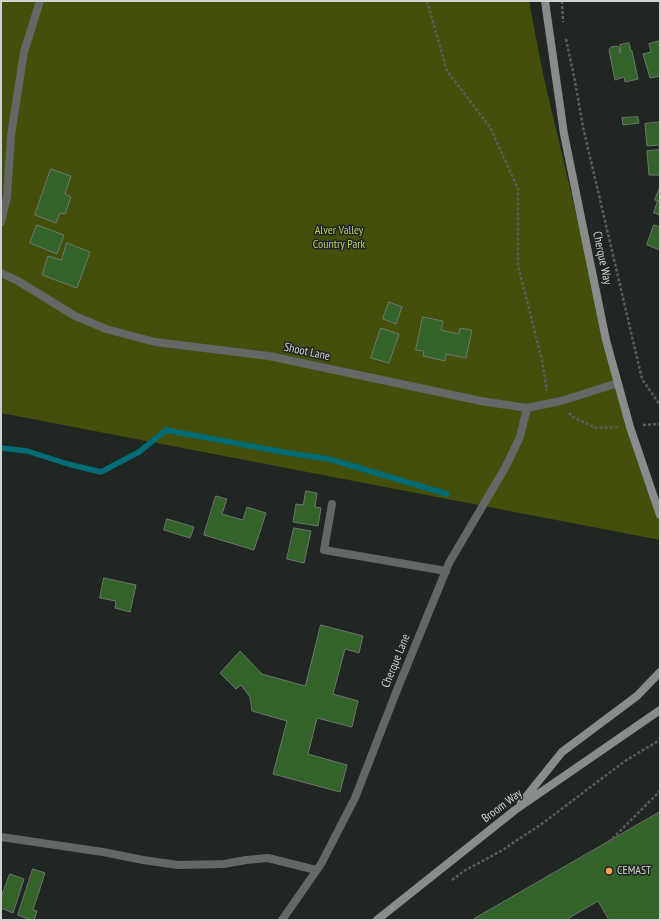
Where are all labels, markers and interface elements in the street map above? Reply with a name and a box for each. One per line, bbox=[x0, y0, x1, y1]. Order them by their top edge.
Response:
park label: Alver Valley Country Park bbox=[313, 224, 365, 252]
street label: Cherque Way bbox=[589, 230, 615, 286]
street label: Shoot Lane bbox=[283, 340, 331, 364]
street label: Cherque Lane bbox=[379, 632, 413, 690]
street label: Broom Way bbox=[479, 786, 525, 826]
place label: CEMAST bbox=[617, 864, 651, 878]
marker: CEMAST bbox=[604, 866, 614, 876]

